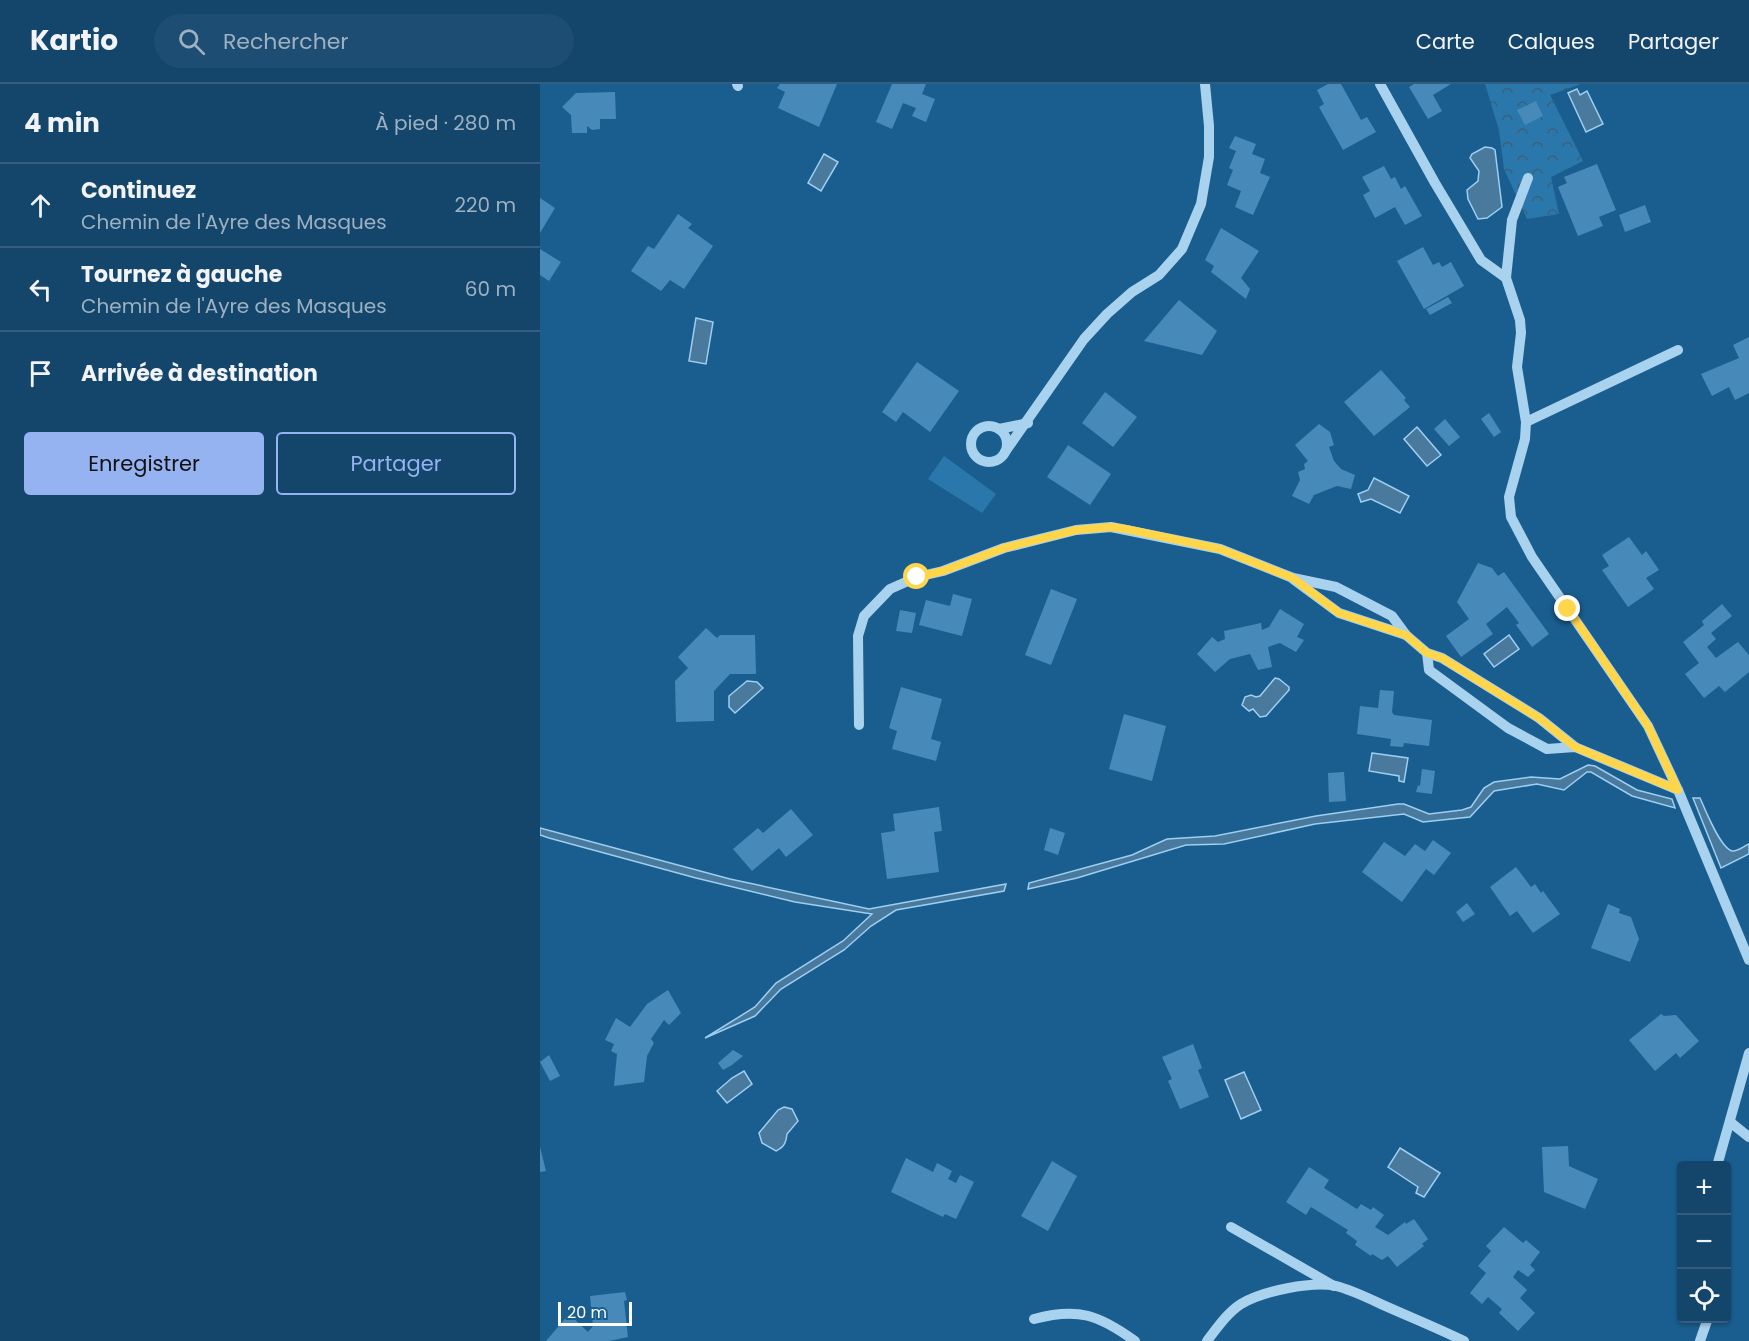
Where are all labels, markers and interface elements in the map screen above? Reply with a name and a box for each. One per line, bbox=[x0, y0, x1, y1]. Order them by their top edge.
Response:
search box bbox=[154, 14, 574, 68]
text: Kartio bbox=[30, 21, 118, 60]
icon: search bbox=[175, 25, 208, 58]
text: Rechercher bbox=[223, 26, 349, 57]
text: Carte bbox=[1416, 27, 1475, 56]
text: Calques bbox=[1508, 27, 1595, 56]
text: Partager bbox=[1628, 27, 1719, 56]
text: 4 min bbox=[24, 105, 100, 141]
text: À pied · 280 m bbox=[375, 109, 516, 137]
text: Continuez bbox=[81, 175, 196, 206]
icon: ahead bbox=[24, 189, 57, 222]
text: 220 m bbox=[455, 191, 516, 219]
text: Chemin de l'Ayre des Masques bbox=[81, 208, 387, 236]
text: Tournez à gauche bbox=[81, 259, 282, 290]
icon: left bbox=[24, 273, 57, 306]
text: 60 m bbox=[465, 275, 516, 303]
text: Chemin de l'Ayre des Masques bbox=[81, 292, 387, 320]
icon: arrive bbox=[24, 357, 57, 390]
text: Arrivée à destination bbox=[81, 358, 318, 389]
button: Enregistrer bbox=[24, 432, 264, 495]
button: Partager bbox=[276, 432, 516, 495]
route start bbox=[903, 563, 929, 589]
route end bbox=[1554, 595, 1580, 621]
map controls bbox=[1677, 1161, 1731, 1323]
button: + bbox=[1677, 1161, 1731, 1215]
button: − bbox=[1677, 1215, 1731, 1269]
button: locate bbox=[1677, 1269, 1731, 1323]
scale bar bbox=[558, 1299, 632, 1326]
text: 20 m bbox=[567, 1301, 607, 1324]

